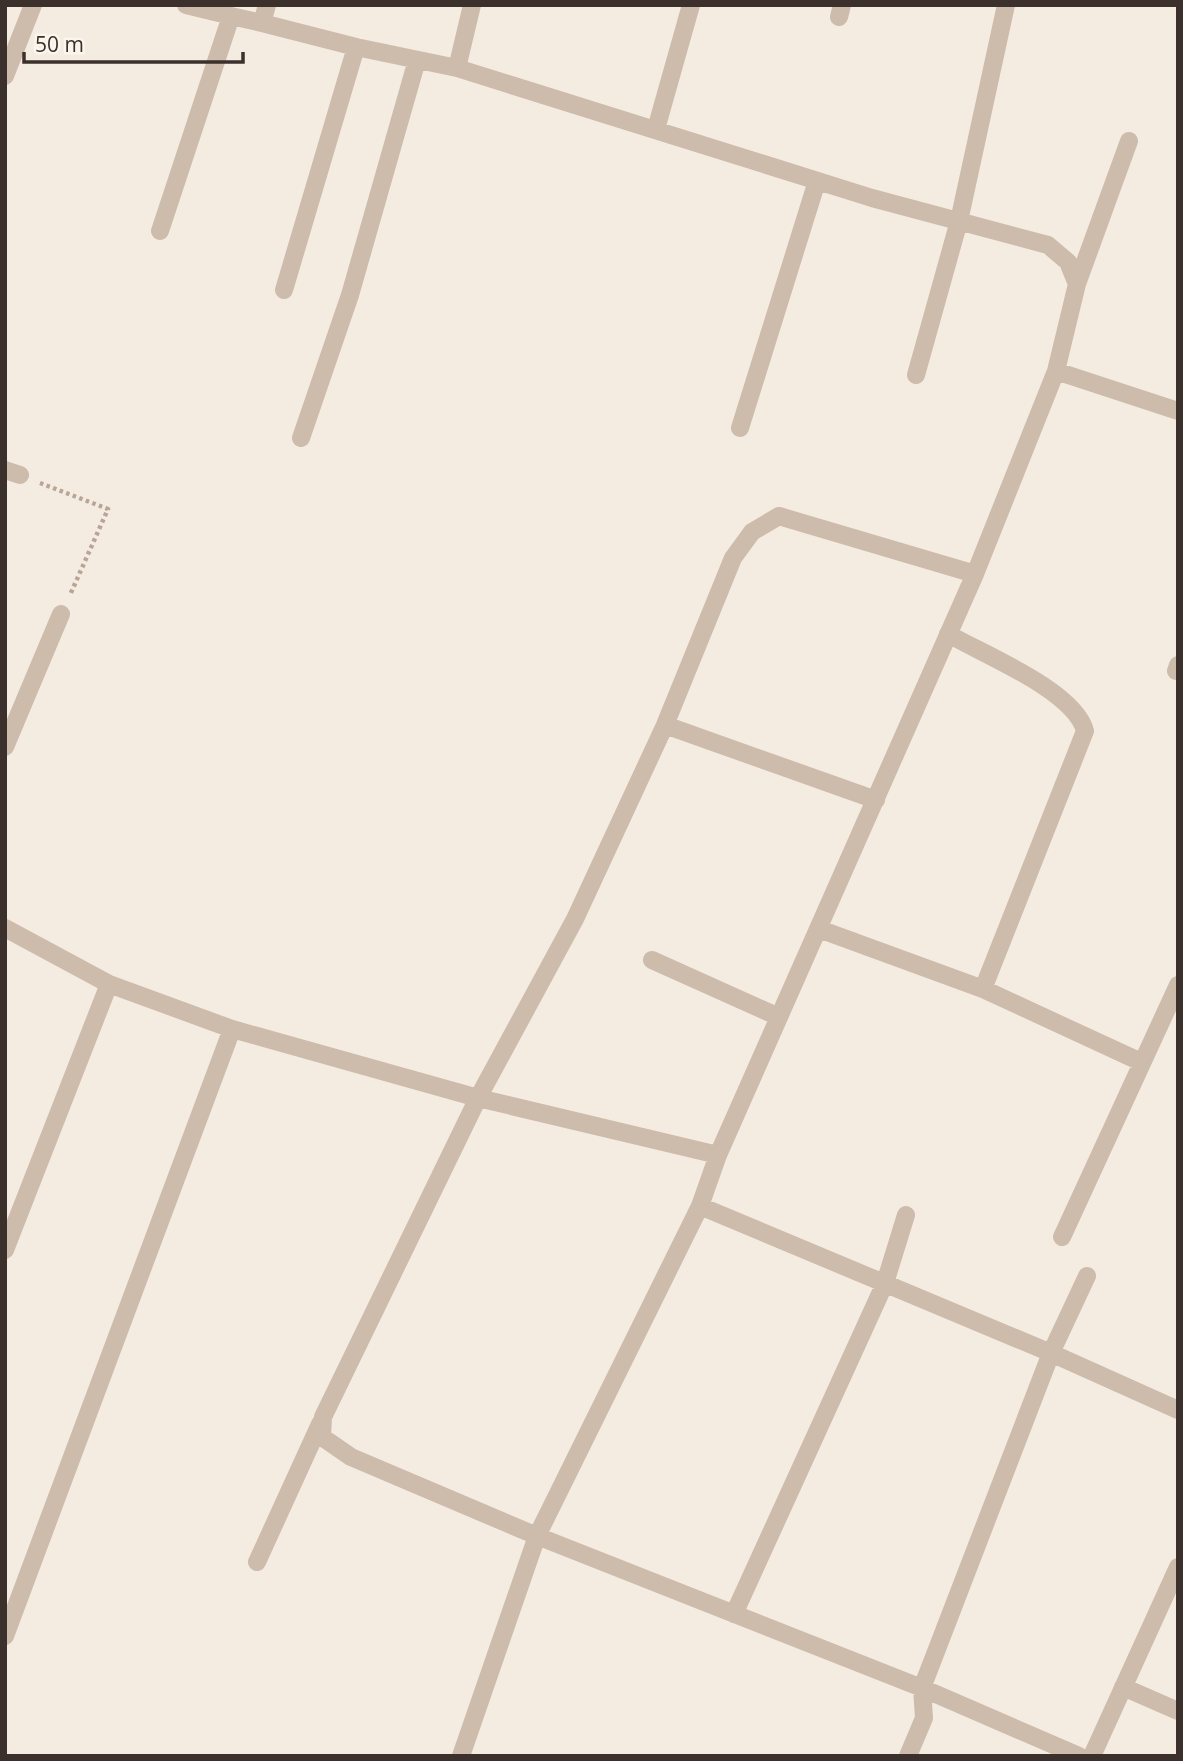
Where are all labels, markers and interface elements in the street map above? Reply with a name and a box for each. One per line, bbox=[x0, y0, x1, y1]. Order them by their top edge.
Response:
scale bar bbox=[24, 21, 243, 65]
text: 50 m bbox=[35, 30, 84, 58]

